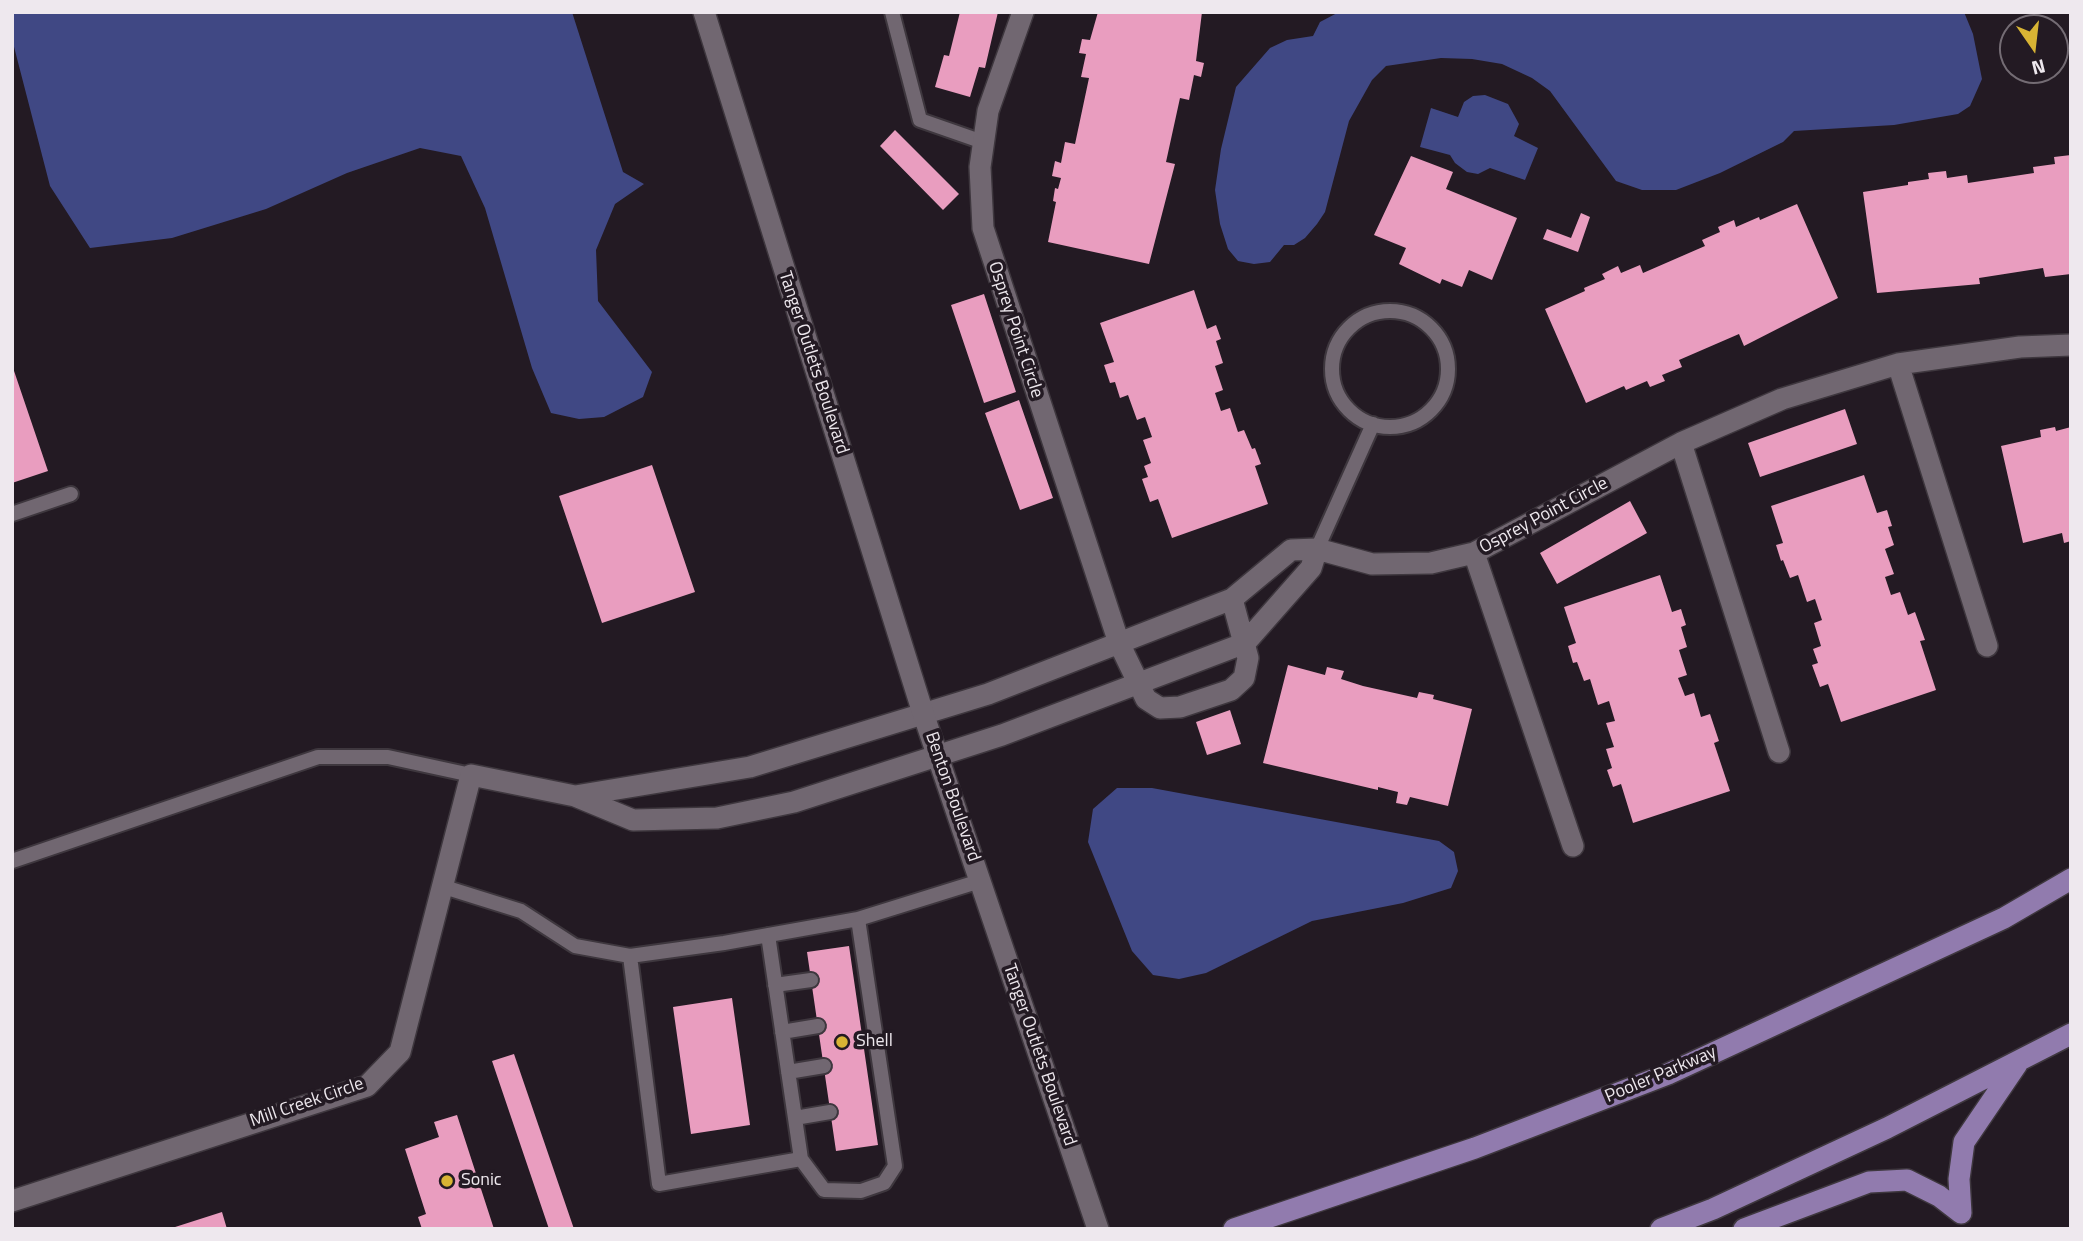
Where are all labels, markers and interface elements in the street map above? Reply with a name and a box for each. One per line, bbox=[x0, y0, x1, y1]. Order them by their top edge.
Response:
north arrow bbox=[1999, 14, 2069, 84]
text: N bbox=[2029, 52, 2049, 84]
street label: Osprey Point Circle bbox=[983, 259, 1047, 401]
street label: Tanger Outlets Boulevard bbox=[773, 269, 853, 457]
street label: Osprey Point Circle bbox=[1476, 473, 1612, 559]
street label: Benton Boulevard bbox=[920, 729, 984, 865]
street label: Tanger Outlets Boulevard bbox=[998, 961, 1080, 1149]
place label: Shell bbox=[856, 1031, 893, 1053]
marker: Shell bbox=[834, 1034, 850, 1050]
street label: Pooler Parkway bbox=[1602, 1042, 1720, 1108]
street label: Mill Creek Circle bbox=[247, 1073, 367, 1133]
place label: Sonic bbox=[461, 1170, 502, 1192]
marker: Sonic bbox=[439, 1173, 455, 1189]

